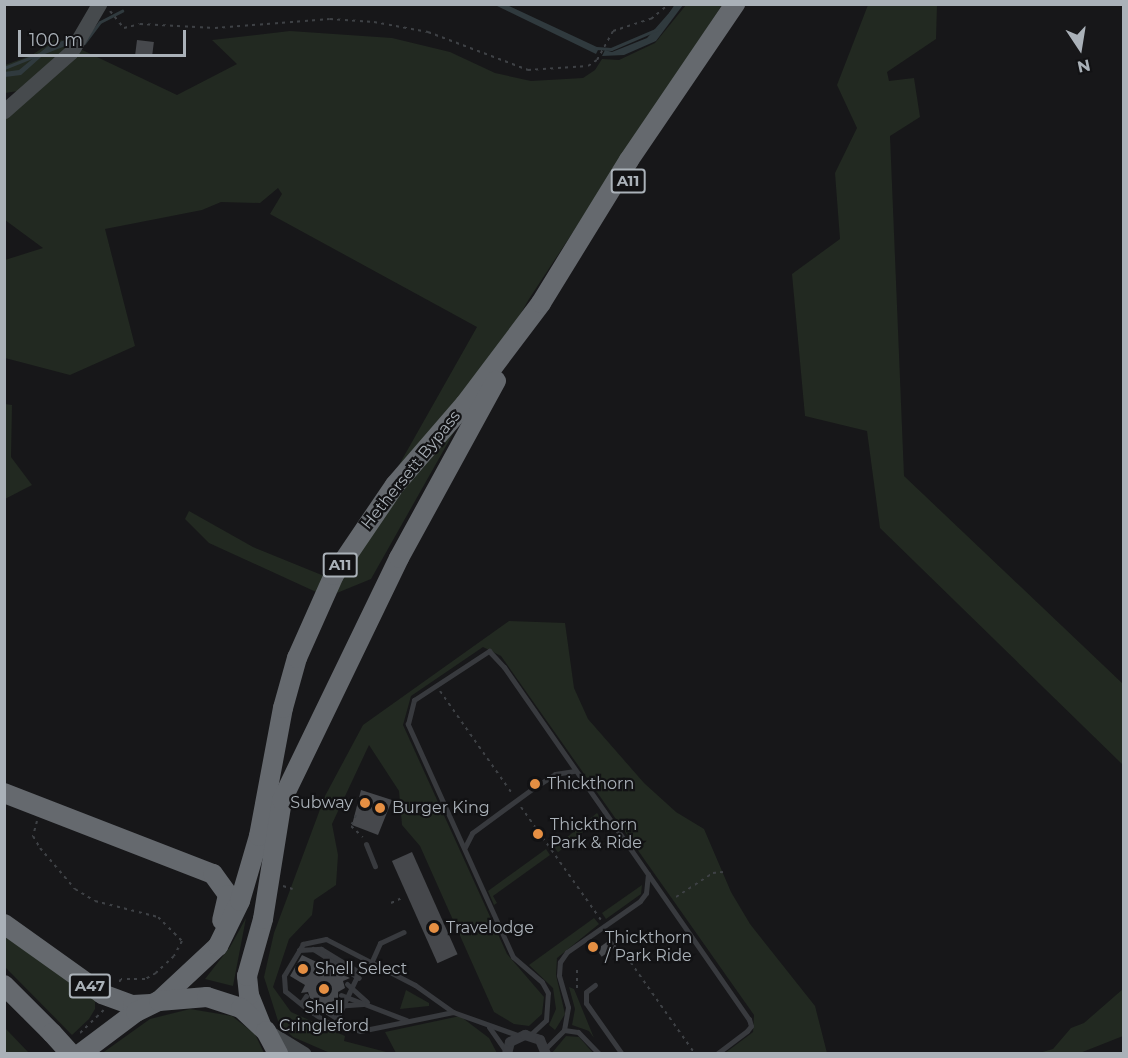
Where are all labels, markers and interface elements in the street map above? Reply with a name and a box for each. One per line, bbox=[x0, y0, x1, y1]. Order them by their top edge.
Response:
scale bar bbox=[21, 18, 189, 56]
north arrow bbox=[1050, 18, 1110, 78]
text: 100 m bbox=[29, 29, 83, 51]
text: N bbox=[1076, 55, 1092, 77]
road number: A11 bbox=[610, 169, 646, 193]
street label: Hethersett Bypass bbox=[357, 407, 465, 533]
road number: A11 bbox=[322, 553, 358, 577]
place label: Thickthorn bbox=[547, 774, 634, 794]
marker: Thickthorn bbox=[528, 777, 542, 791]
place label: Subway bbox=[290, 793, 353, 813]
marker: Subway bbox=[358, 796, 372, 810]
place label: Burger King bbox=[392, 798, 490, 818]
marker: Burger King bbox=[373, 801, 387, 815]
place label: Thickthorn Park & Ride bbox=[550, 815, 642, 853]
marker: Thickthorn Park & Ride bbox=[531, 827, 545, 841]
place label: Travelodge bbox=[446, 918, 534, 938]
marker: Travelodge bbox=[427, 921, 441, 935]
place label: Thickthorn / Park Ride bbox=[605, 928, 692, 966]
marker: Thickthorn / Park Ride bbox=[586, 940, 600, 954]
place label: Shell Select bbox=[315, 959, 407, 979]
marker: Shell Select bbox=[296, 962, 310, 976]
road number: A47 bbox=[68, 974, 112, 998]
marker: Shell Cringleford bbox=[317, 982, 331, 996]
place label: Shell Cringleford bbox=[279, 998, 369, 1036]

